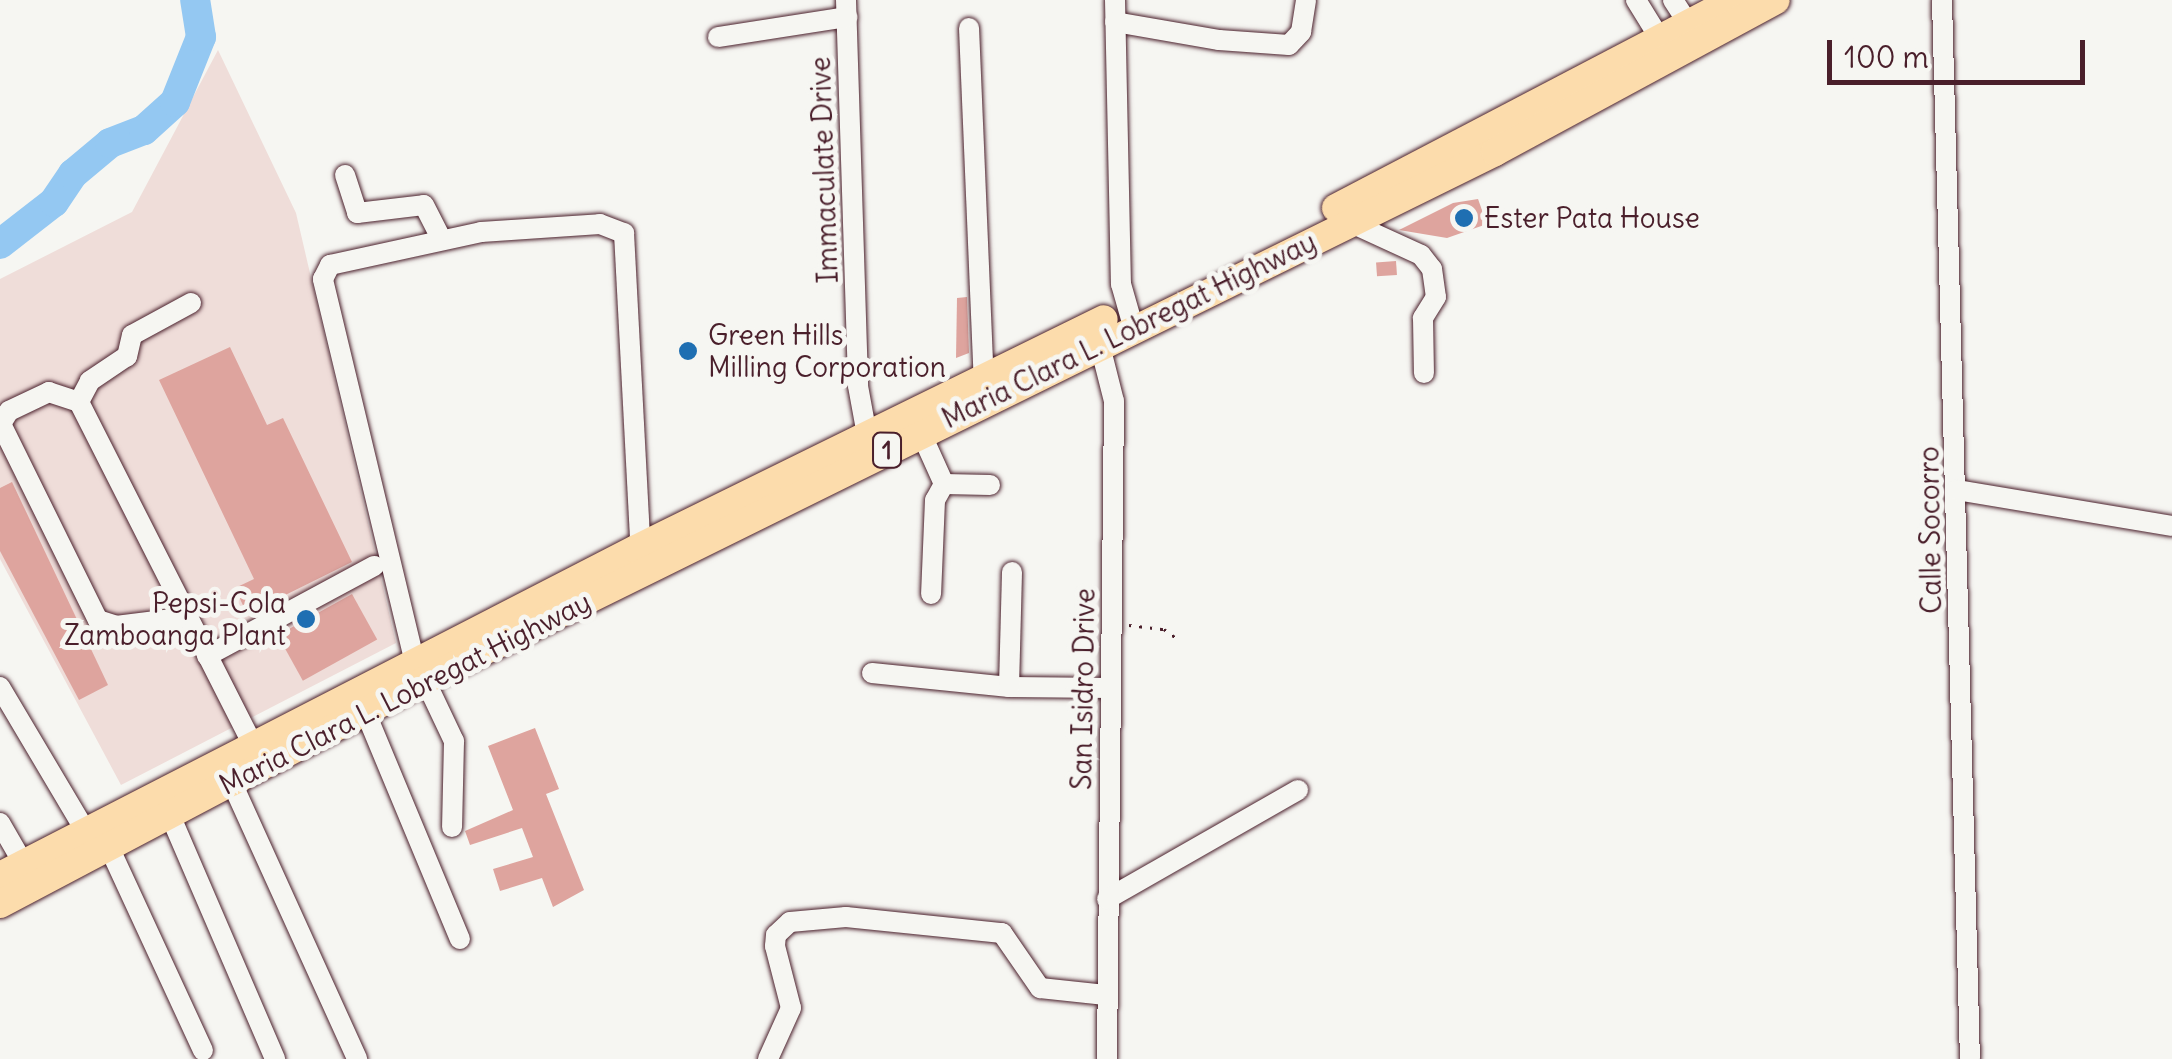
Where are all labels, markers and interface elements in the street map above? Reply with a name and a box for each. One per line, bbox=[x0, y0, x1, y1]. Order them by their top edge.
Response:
scale bar bbox=[1832, 20, 2090, 82]
text: 100 m bbox=[1844, 38, 1929, 76]
street label: Immaculate Drive bbox=[803, 56, 845, 284]
place label: Ester Pata House bbox=[1484, 201, 1700, 235]
marker: Ester Pata House bbox=[1453, 207, 1475, 229]
street label: Maria Clara L. Lobregat Highway bbox=[936, 225, 1322, 435]
place label: Green Hills Milling Corporation bbox=[708, 318, 946, 384]
marker: Green Hills Milling Corporation bbox=[677, 340, 699, 362]
road number: 1 bbox=[872, 430, 902, 470]
street label: Calle Socorro bbox=[1912, 446, 1948, 614]
street label: Maria Clara L. Lobregat Highway bbox=[214, 584, 596, 802]
place label: Pepsi-Cola Zamboanga Plant bbox=[64, 586, 286, 652]
street label: San Isidro Drive bbox=[1064, 588, 1102, 790]
marker: Pepsi-Cola Zamboanga Plant bbox=[295, 608, 317, 630]

